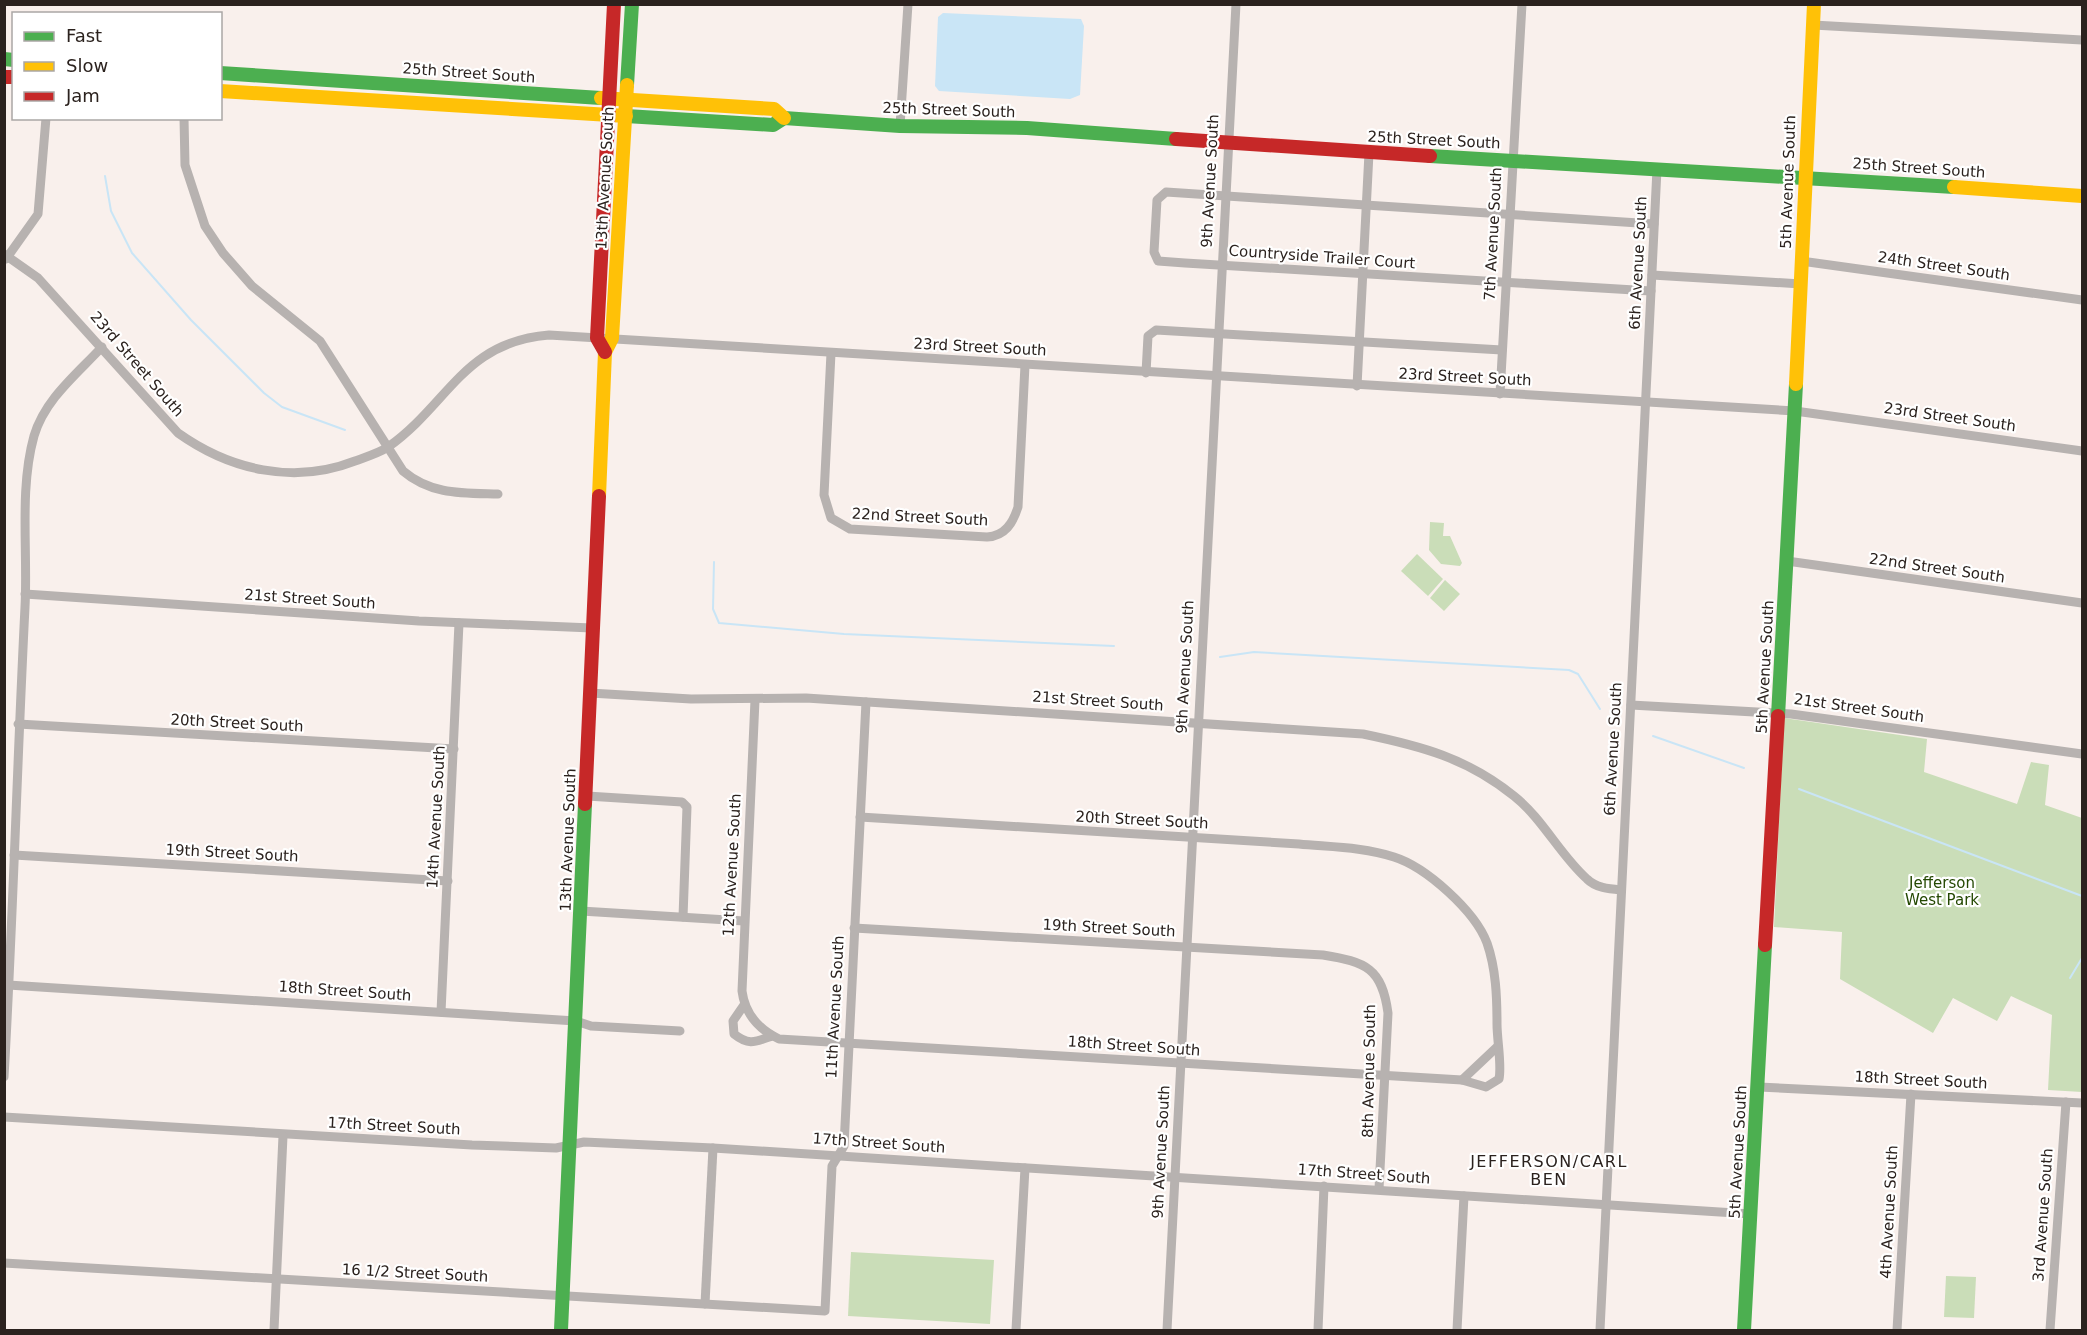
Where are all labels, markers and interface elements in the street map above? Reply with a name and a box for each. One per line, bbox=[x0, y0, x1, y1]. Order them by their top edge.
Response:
legend bbox=[12, 12, 222, 120]
text: Fast bbox=[66, 25, 102, 46]
text: Slow bbox=[66, 55, 108, 76]
street label: 25th Street South bbox=[402, 59, 536, 87]
text: Jam bbox=[65, 85, 100, 106]
street label: 25th Street South bbox=[882, 99, 1016, 121]
street label: 13th Avenue South bbox=[592, 106, 618, 250]
street label: 9th Avenue South bbox=[1198, 114, 1222, 248]
street label: 5th Avenue South bbox=[1777, 115, 1799, 249]
street label: 25th Street South bbox=[1367, 128, 1501, 152]
street label: 25th Street South bbox=[1852, 154, 1986, 182]
street label: 7th Avenue South bbox=[1481, 167, 1505, 301]
street label: 6th Avenue South bbox=[1626, 196, 1650, 330]
street label: Countryside Trailer Court bbox=[1228, 241, 1416, 273]
street label: 24th Street South bbox=[1877, 248, 2011, 284]
street label: 23rd Street South bbox=[87, 308, 187, 420]
street label: 23rd Street South bbox=[913, 335, 1047, 359]
street label: 23rd Street South bbox=[1398, 365, 1532, 389]
street label: 23rd Street South bbox=[1883, 399, 2017, 435]
street label: 22nd Street South bbox=[851, 504, 989, 530]
street label: 22nd Street South bbox=[1868, 550, 2006, 586]
street label: 21st Street South bbox=[244, 585, 376, 613]
street label: 9th Avenue South bbox=[1173, 600, 1197, 734]
street label: 5th Avenue South bbox=[1753, 600, 1777, 734]
street label: 6th Avenue South bbox=[1601, 682, 1625, 816]
street label: 21st Street South bbox=[1032, 687, 1164, 715]
street label: 21st Street South bbox=[1793, 690, 1925, 726]
street label: 20th Street South bbox=[170, 711, 304, 735]
street label: 14th Avenue South bbox=[423, 745, 449, 889]
street label: 13th Avenue South bbox=[557, 768, 579, 912]
street label: 12th Avenue South bbox=[719, 793, 745, 937]
street label: 20th Street South bbox=[1075, 808, 1209, 832]
street label: 19th Street South bbox=[165, 841, 299, 865]
park label: Jefferson West Park bbox=[1905, 874, 1979, 909]
street label: 19th Street South bbox=[1042, 916, 1176, 940]
street label: 11th Avenue South bbox=[822, 935, 848, 1079]
street label: 18th Street South bbox=[278, 977, 412, 1005]
street label: 8th Avenue South bbox=[1359, 1004, 1379, 1138]
street label: 18th Street South bbox=[1067, 1032, 1201, 1060]
street label: 18th Street South bbox=[1854, 1068, 1988, 1092]
street label: 9th Avenue South bbox=[1149, 1085, 1173, 1219]
street label: 5th Avenue South bbox=[1726, 1085, 1750, 1219]
street label: 17th Street South bbox=[327, 1114, 461, 1138]
street label: 17th Street South bbox=[812, 1129, 946, 1157]
street label: 4th Avenue South bbox=[1877, 1145, 1901, 1279]
street label: 3rd Avenue South bbox=[2029, 1148, 2057, 1282]
district label: JEFFERSON/CARL BEN bbox=[1469, 1152, 1628, 1189]
street label: 17th Street South bbox=[1297, 1160, 1431, 1188]
street label: 16 1/2 Street South bbox=[341, 1260, 489, 1286]

